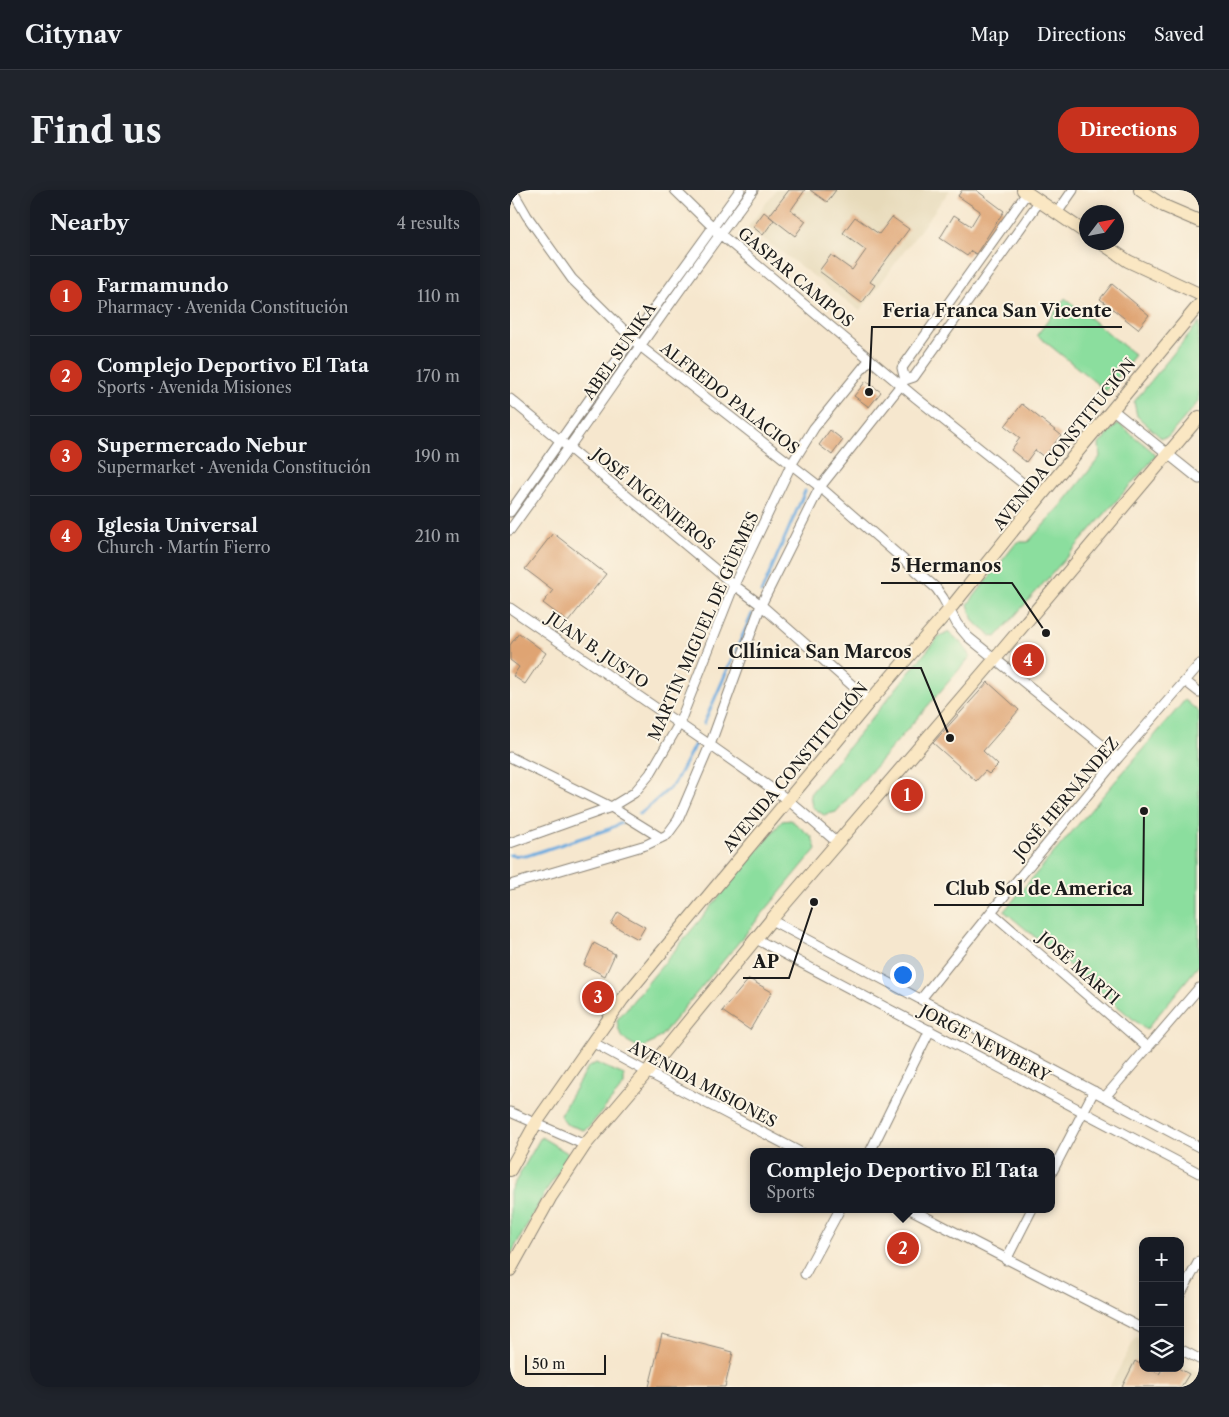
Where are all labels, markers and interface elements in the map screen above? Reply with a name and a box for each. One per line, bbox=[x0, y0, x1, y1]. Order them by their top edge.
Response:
text: Citynav bbox=[25, 20, 122, 49]
text: Map bbox=[970, 24, 1009, 46]
text: Directions bbox=[1037, 24, 1126, 46]
text: Saved bbox=[1154, 24, 1204, 46]
button: Directions bbox=[1058, 107, 1199, 153]
text: Find us bbox=[30, 109, 162, 152]
north arrow bbox=[1079, 205, 1124, 250]
text: Nearby bbox=[50, 210, 129, 235]
text: 4 results bbox=[397, 213, 460, 233]
street label: GASPAR CAMPOS bbox=[734, 223, 858, 331]
text: Farmamundo bbox=[97, 274, 229, 297]
text: 1 bbox=[62, 286, 70, 306]
text: 110 m bbox=[417, 286, 460, 306]
callout: Feria Franca San Vicente bbox=[872, 294, 1122, 327]
text: Pharmacy · Avenida Constitución bbox=[97, 297, 348, 317]
street label: ABEL SUNIKA bbox=[578, 298, 660, 404]
text: Feria Franca San Vicente bbox=[882, 300, 1112, 322]
street label: ALFREDO PALACIOS bbox=[656, 337, 803, 458]
text: Complejo Deportivo El Tata bbox=[97, 354, 369, 377]
street label: AVENIDA CONSTITUCIÓN bbox=[988, 354, 1140, 535]
text: 2 bbox=[61, 366, 71, 386]
text: 170 m bbox=[416, 366, 460, 386]
text: Sports · Avenida Misiones bbox=[97, 377, 292, 397]
text: Supermercado Nebur bbox=[97, 434, 307, 457]
street label: JOSÉ INGENIEROS bbox=[586, 442, 719, 554]
text: 3 bbox=[61, 446, 71, 466]
text: 190 m bbox=[415, 446, 460, 466]
text: Supermarket · Avenida Constitución bbox=[97, 457, 371, 477]
street label: MARTÍN MIGUEL DE GÜEMES bbox=[643, 508, 763, 744]
text: Iglesia Universal bbox=[97, 514, 258, 537]
text: 4 bbox=[61, 526, 71, 546]
text: 210 m bbox=[415, 526, 460, 546]
text: Church · Martín Fierro bbox=[97, 537, 270, 557]
callout: 5 Hermanos bbox=[881, 550, 1012, 583]
text: 5 Hermanos bbox=[891, 555, 1001, 577]
street label: JUAN B. JUSTO bbox=[541, 606, 653, 692]
callout: Cllínica San Marcos bbox=[718, 635, 921, 668]
text: Cllínica San Marcos bbox=[728, 641, 912, 663]
pin: 4 bbox=[1012, 641, 1044, 679]
street label: AVENIDA CONSTITUCIÓN bbox=[717, 678, 872, 857]
street label: JOSÉ HERNÁNDEZ bbox=[1007, 733, 1123, 865]
pin: 1 bbox=[891, 776, 923, 814]
callout: Club Sol de America bbox=[934, 872, 1143, 905]
text: Club Sol de America bbox=[945, 878, 1133, 900]
street label: JOSÉ MARTI bbox=[1032, 925, 1124, 1009]
callout: AP bbox=[743, 945, 789, 978]
text: AP bbox=[752, 951, 779, 973]
your location bbox=[890, 962, 916, 988]
pin: 3 bbox=[582, 978, 614, 1016]
street label: JORGE NEWBERY bbox=[914, 999, 1054, 1086]
street label: AVENIDA MISIONES bbox=[625, 1036, 781, 1132]
popup bbox=[750, 1148, 1055, 1213]
text: Complejo Deportivo El Tata bbox=[767, 1159, 1038, 1182]
text: Sports bbox=[767, 1182, 815, 1202]
pin: 2 bbox=[887, 1229, 919, 1267]
map controls bbox=[1139, 1237, 1184, 1372]
button: + bbox=[1139, 1237, 1184, 1282]
button: − bbox=[1139, 1282, 1184, 1327]
button: layers bbox=[1139, 1327, 1184, 1372]
scale bar bbox=[525, 1352, 606, 1375]
text: 50 m bbox=[532, 1355, 565, 1373]

